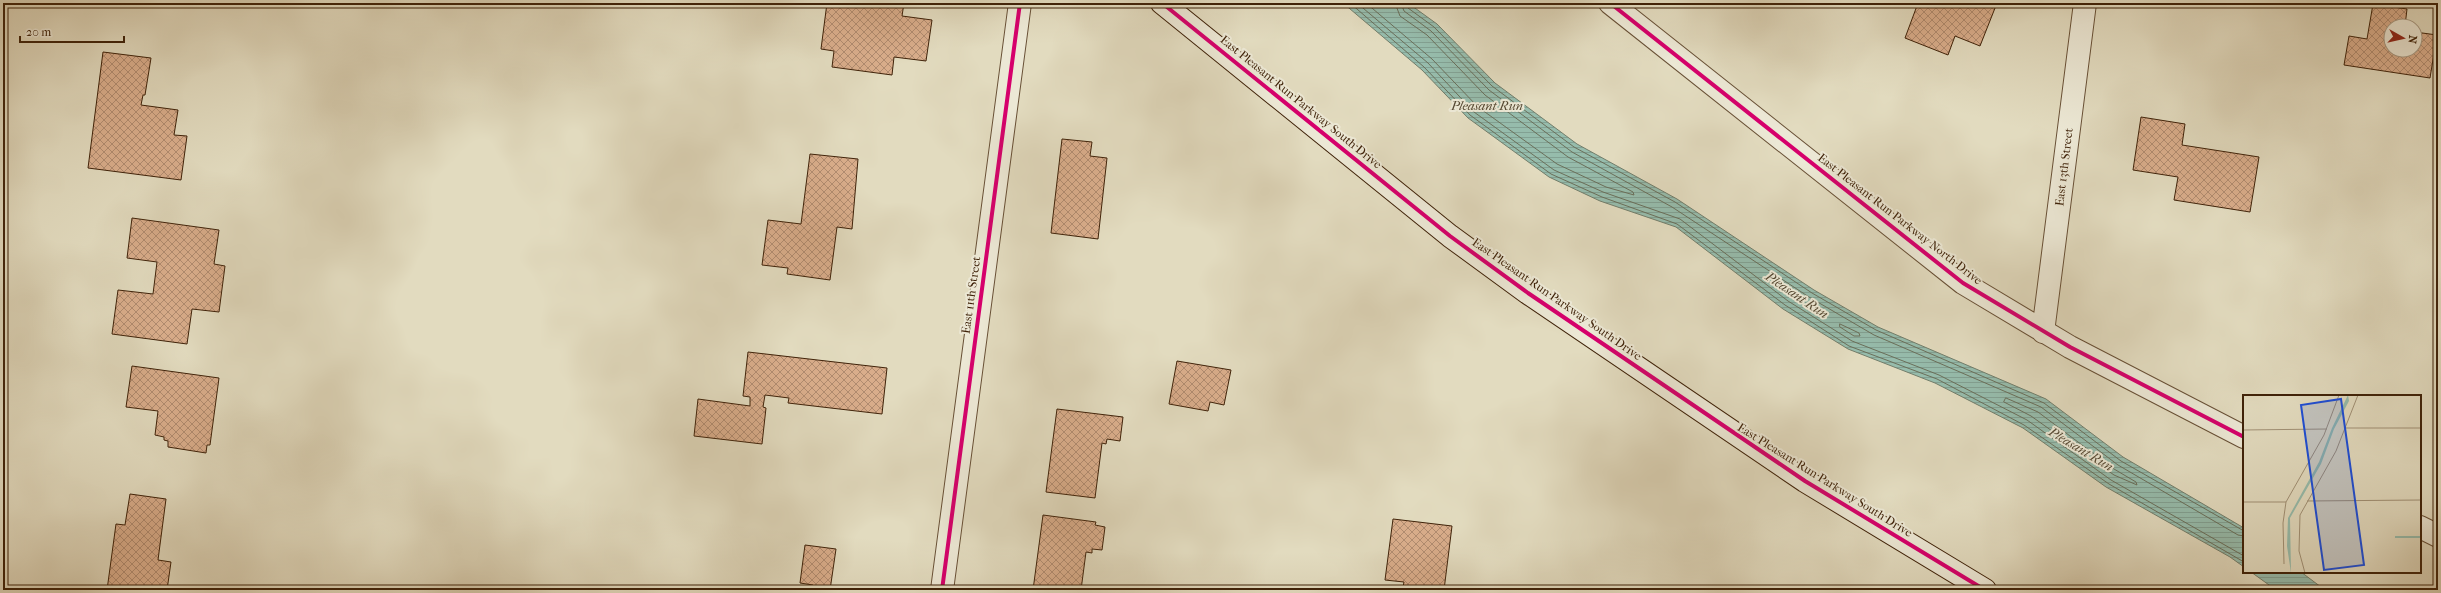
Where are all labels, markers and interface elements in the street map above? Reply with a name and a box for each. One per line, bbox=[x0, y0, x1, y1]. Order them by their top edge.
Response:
scale bar bbox=[20, 18, 124, 44]
north arrow bbox=[2383, 18, 2423, 58]
text: 20 m bbox=[26, 25, 51, 39]
street label: East Pleasant Run Parkway South Drive bbox=[1218, 33, 1385, 172]
text: N bbox=[2405, 34, 2419, 45]
water label: Pleasant Run bbox=[1450, 98, 1523, 113]
street label: East 13th Street bbox=[2052, 126, 2076, 207]
street label: East Pleasant Run Parkway North Drive bbox=[1815, 150, 1985, 288]
street label: East Pleasant Run Parkway South Drive bbox=[1470, 235, 1644, 363]
street label: East 11th Street bbox=[959, 255, 983, 335]
water label: Pleasant Run bbox=[1762, 268, 1831, 321]
inset map bbox=[2243, 395, 2421, 573]
street label: East Pleasant Run Parkway South Drive bbox=[1735, 420, 1915, 540]
water label: Pleasant Run bbox=[2045, 423, 2116, 474]

